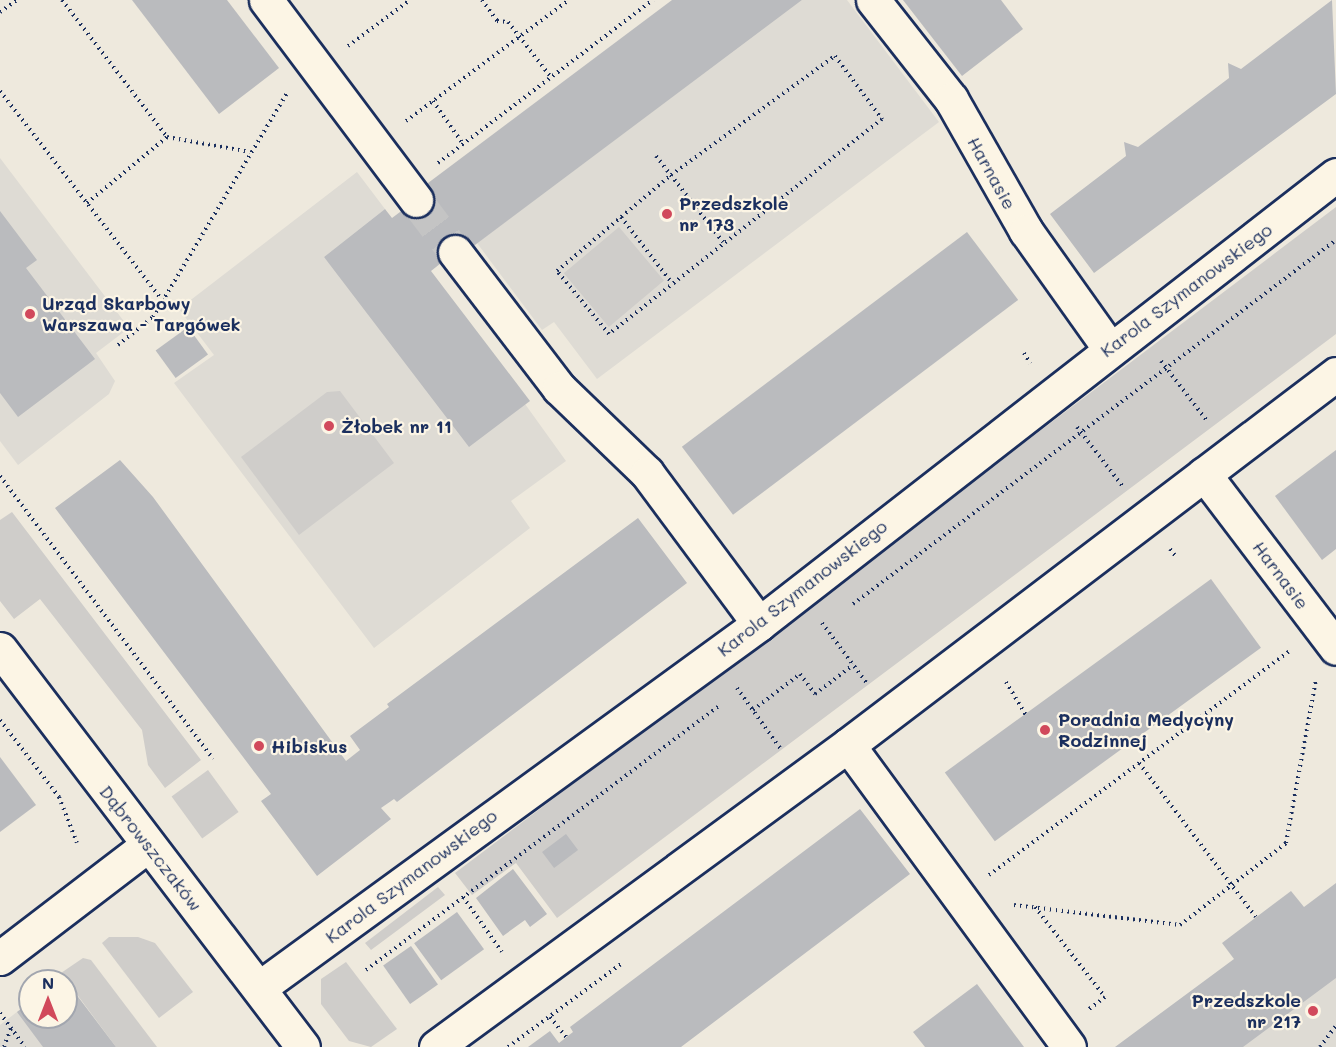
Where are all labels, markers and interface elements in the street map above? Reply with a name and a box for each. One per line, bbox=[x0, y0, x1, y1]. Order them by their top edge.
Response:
street label: Harnasie bbox=[963, 133, 1021, 213]
place label: Przedszkole nr 173 bbox=[679, 193, 788, 236]
marker: Przedszkole nr 173 bbox=[660, 207, 674, 221]
street label: Karola Szymanowskiego bbox=[1096, 218, 1276, 362]
place label: Urząd Skarbowy Warszawa - Targówek bbox=[42, 293, 241, 336]
marker: Urząd Skarbowy Warszawa - Targówek bbox=[23, 307, 37, 321]
place label: Żłobek nr 11 bbox=[341, 415, 452, 437]
marker: Żłobek nr 11 bbox=[322, 419, 336, 433]
street label: Karola Szymanowskiego bbox=[713, 515, 891, 661]
street label: Harnasie bbox=[1248, 537, 1314, 613]
place label: Poradnia Medycyny Rodzinnej bbox=[1058, 709, 1234, 752]
marker: Poradnia Medycyny Rodzinnej bbox=[1036, 721, 1054, 739]
place label: Hibiskus bbox=[271, 735, 347, 757]
marker: Hibiskus bbox=[252, 739, 266, 753]
street label: Dąbrowszczaków bbox=[95, 781, 207, 915]
street label: Karola Szymanowskiego bbox=[321, 804, 501, 948]
north arrow bbox=[18, 969, 78, 1029]
text: N bbox=[42, 972, 54, 993]
place label: Przedszkole nr 217 bbox=[1192, 990, 1301, 1032]
marker: Przedszkole nr 217 bbox=[1306, 1004, 1320, 1018]

